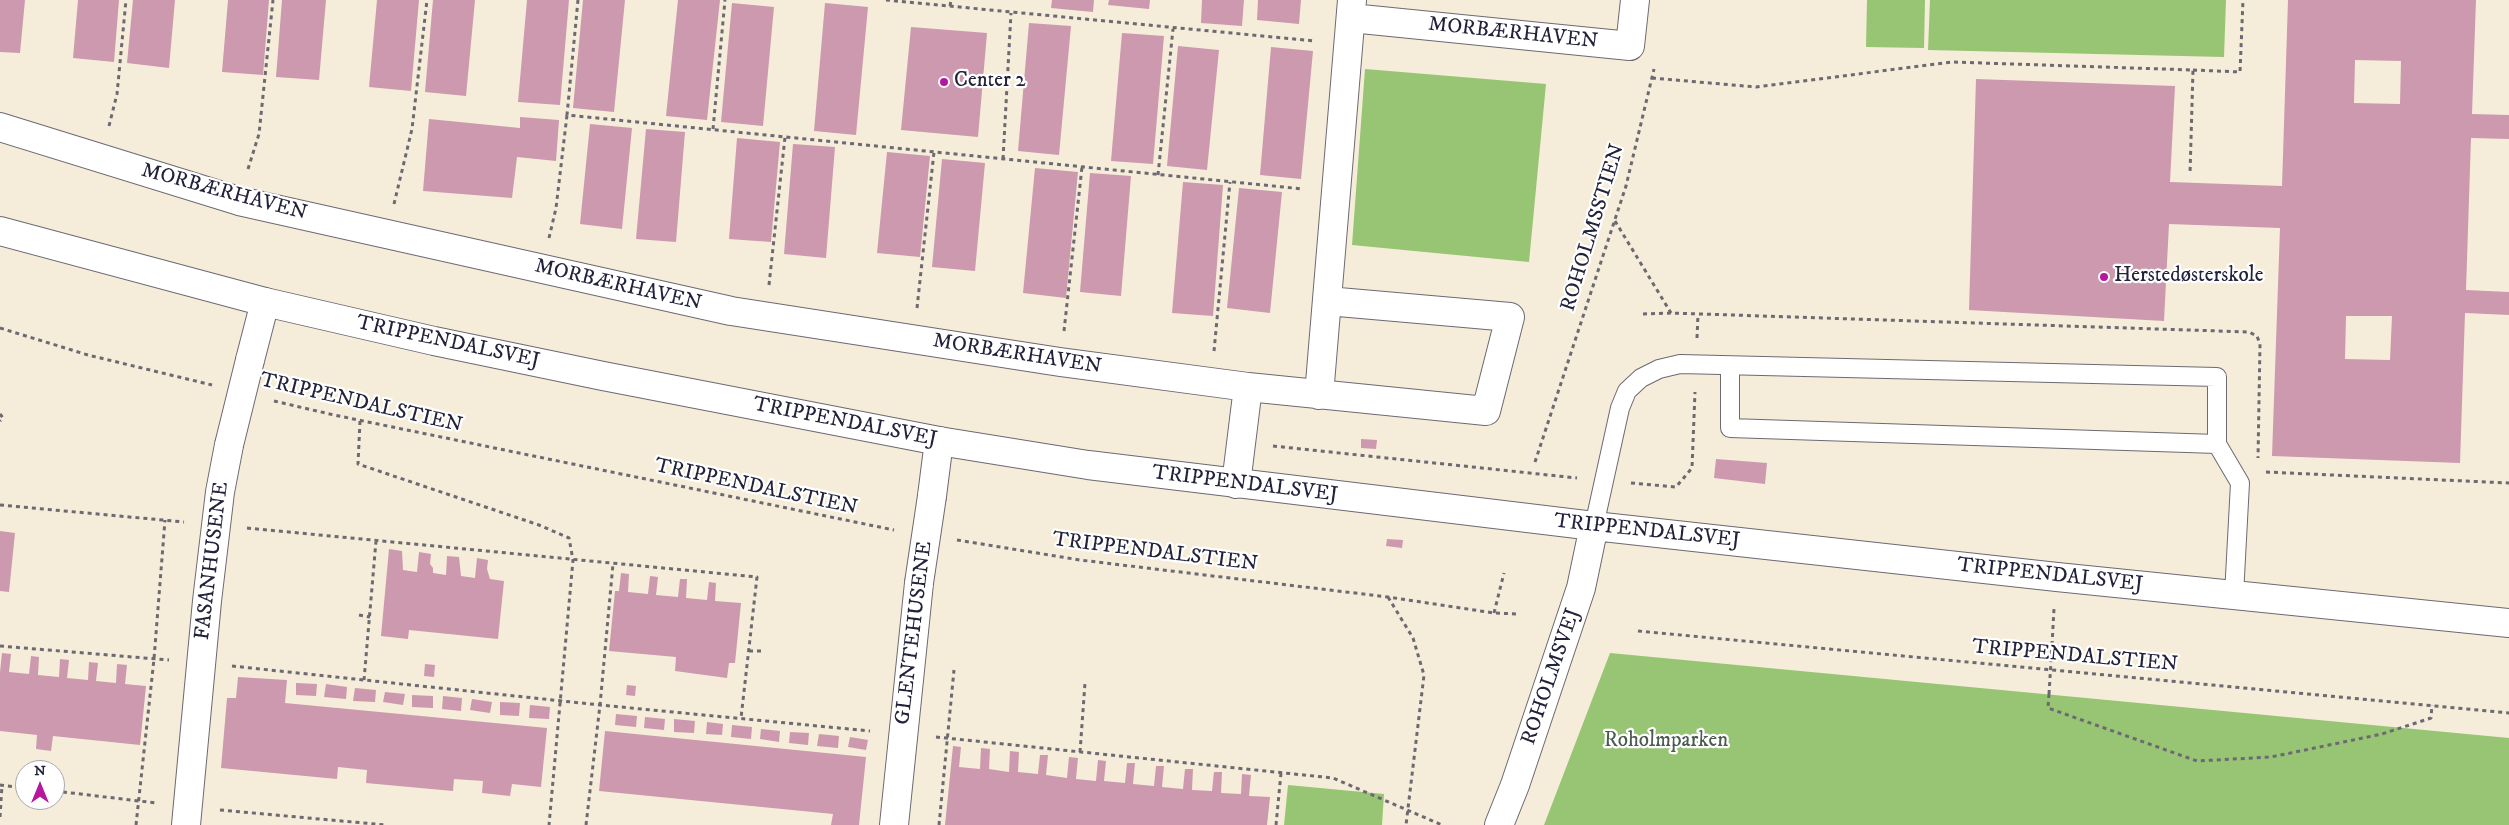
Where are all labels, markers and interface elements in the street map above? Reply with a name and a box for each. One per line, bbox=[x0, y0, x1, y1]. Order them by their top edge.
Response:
street label: MORBÆRHAVEN bbox=[1427, 13, 1599, 55]
place label: Center 2 bbox=[954, 69, 1026, 95]
marker: Center 2 bbox=[938, 76, 950, 88]
street label: ROHOLMSSTIEN bbox=[1557, 141, 1631, 315]
street label: MORBÆRHAVEN bbox=[138, 159, 310, 227]
street label: MORBÆRHAVEN bbox=[532, 255, 704, 317]
place label: Herstedøsterskole bbox=[2114, 264, 2263, 290]
marker: Herstedøsterskole bbox=[2098, 271, 2110, 283]
street label: TRIPPENDALSVEJ bbox=[354, 311, 542, 375]
street label: MORBÆRHAVEN bbox=[931, 329, 1103, 381]
street label: TRIPPENDALSTIEN bbox=[258, 368, 464, 440]
street label: TRIPPENDALSVEJ bbox=[751, 393, 939, 453]
street label: TRIPPENDALSTIEN bbox=[652, 454, 860, 522]
street label: TRIPPENDALSVEJ bbox=[1151, 461, 1339, 509]
street label: FASANHUSENE bbox=[191, 480, 235, 642]
street label: TRIPPENDALSVEJ bbox=[1553, 510, 1741, 554]
street label: TRIPPENDALSTIEN bbox=[1051, 528, 1259, 578]
street label: GLENTEHUSENE bbox=[891, 540, 939, 726]
street label: TRIPPENDALSVEJ bbox=[1956, 554, 2144, 598]
street label: ROHOLMSVEJ bbox=[1517, 606, 1587, 748]
street label: TRIPPENDALSTIEN bbox=[1971, 635, 2179, 679]
park label: Roholmparken bbox=[1604, 729, 1728, 755]
north arrow bbox=[15, 760, 65, 810]
text: N bbox=[34, 762, 46, 780]

